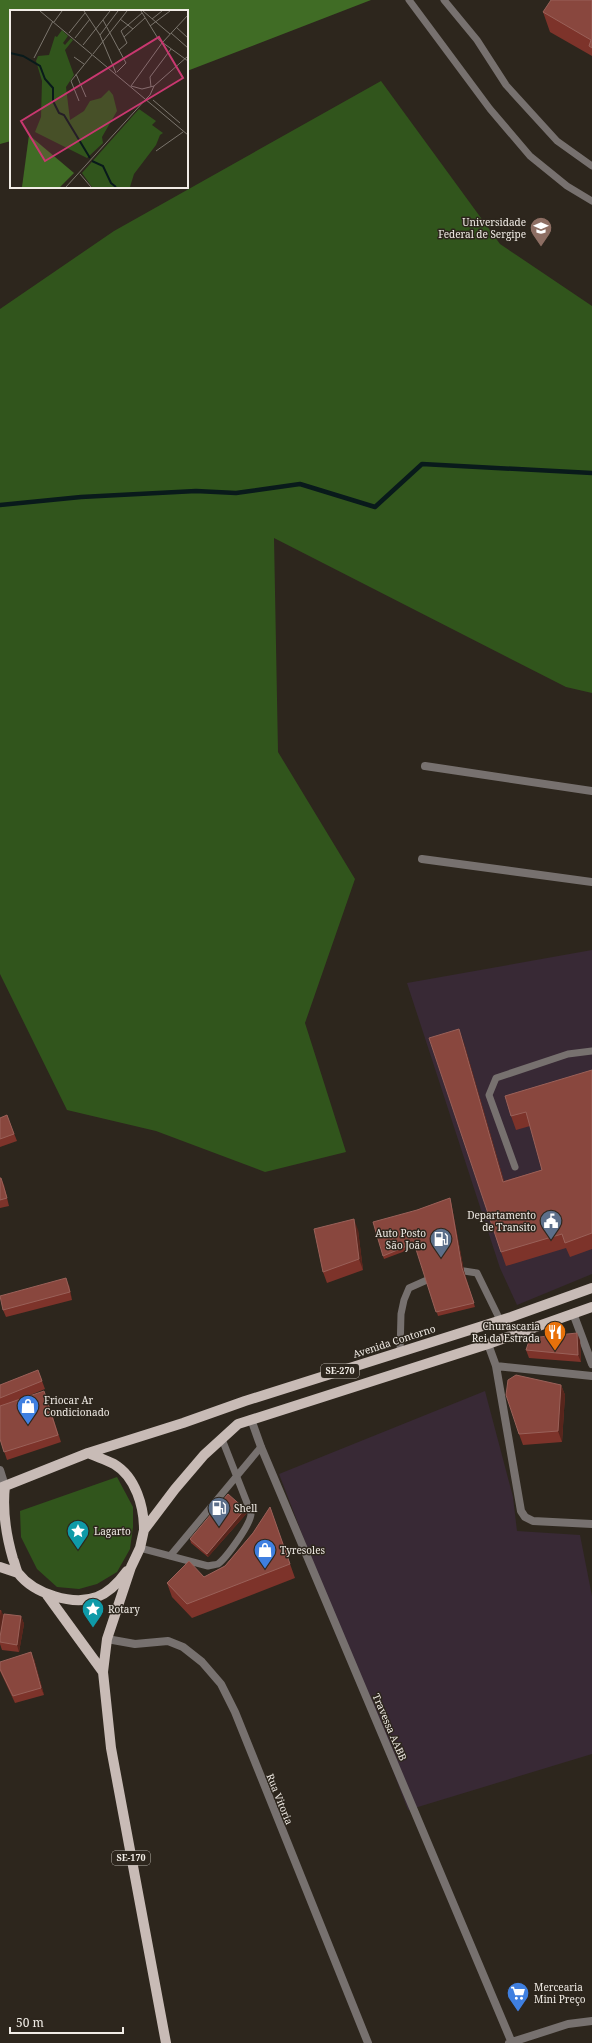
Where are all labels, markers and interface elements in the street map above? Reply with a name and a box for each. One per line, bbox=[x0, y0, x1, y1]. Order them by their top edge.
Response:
inset map bbox=[10, 10, 188, 188]
place label: Universidade Federal de Sergipe bbox=[438, 215, 526, 241]
school or university icon: Universidade Federal de Sergipe bbox=[528, 215, 554, 248]
place label: Departamento de Transito bbox=[467, 1208, 536, 1234]
public building icon: Departamento de Transito bbox=[538, 1208, 564, 1241]
place label: Auto Posto São João bbox=[375, 1226, 426, 1252]
fuel station icon: Auto Posto São João bbox=[428, 1226, 454, 1259]
place label: Churascaria Rei da Estrada bbox=[472, 1319, 540, 1345]
restaurant icon: Churascaria Rei da Estrada bbox=[542, 1319, 568, 1352]
street label: Avenida Contorno bbox=[351, 1321, 437, 1361]
road number: SE-270 bbox=[321, 1364, 359, 1378]
shop icon: Friocar Ar Condicionado bbox=[15, 1393, 41, 1426]
place label: Friocar Ar Condicionado bbox=[44, 1393, 110, 1419]
fuel station icon: Shell bbox=[206, 1495, 232, 1528]
place label: Shell bbox=[234, 1501, 257, 1515]
place icon: Lagarto bbox=[65, 1518, 91, 1551]
place label: Lagarto bbox=[94, 1524, 131, 1538]
shop icon: Tyresoles bbox=[252, 1537, 278, 1570]
place label: Tyresoles bbox=[280, 1543, 326, 1557]
place icon: Rotary bbox=[80, 1596, 106, 1629]
place label: Rotary bbox=[108, 1602, 140, 1616]
street label: Travessa AABB bbox=[370, 1691, 410, 1763]
street label: Rua Vitoria bbox=[263, 1771, 297, 1827]
road number: SE-170 bbox=[112, 1851, 150, 1865]
supermarket icon: Mercearia Mini Preço bbox=[505, 1980, 531, 2013]
place label: Mercearia Mini Preço bbox=[534, 1980, 586, 2006]
scale bar bbox=[10, 2009, 123, 2035]
text: 50 m bbox=[16, 2014, 44, 2031]

